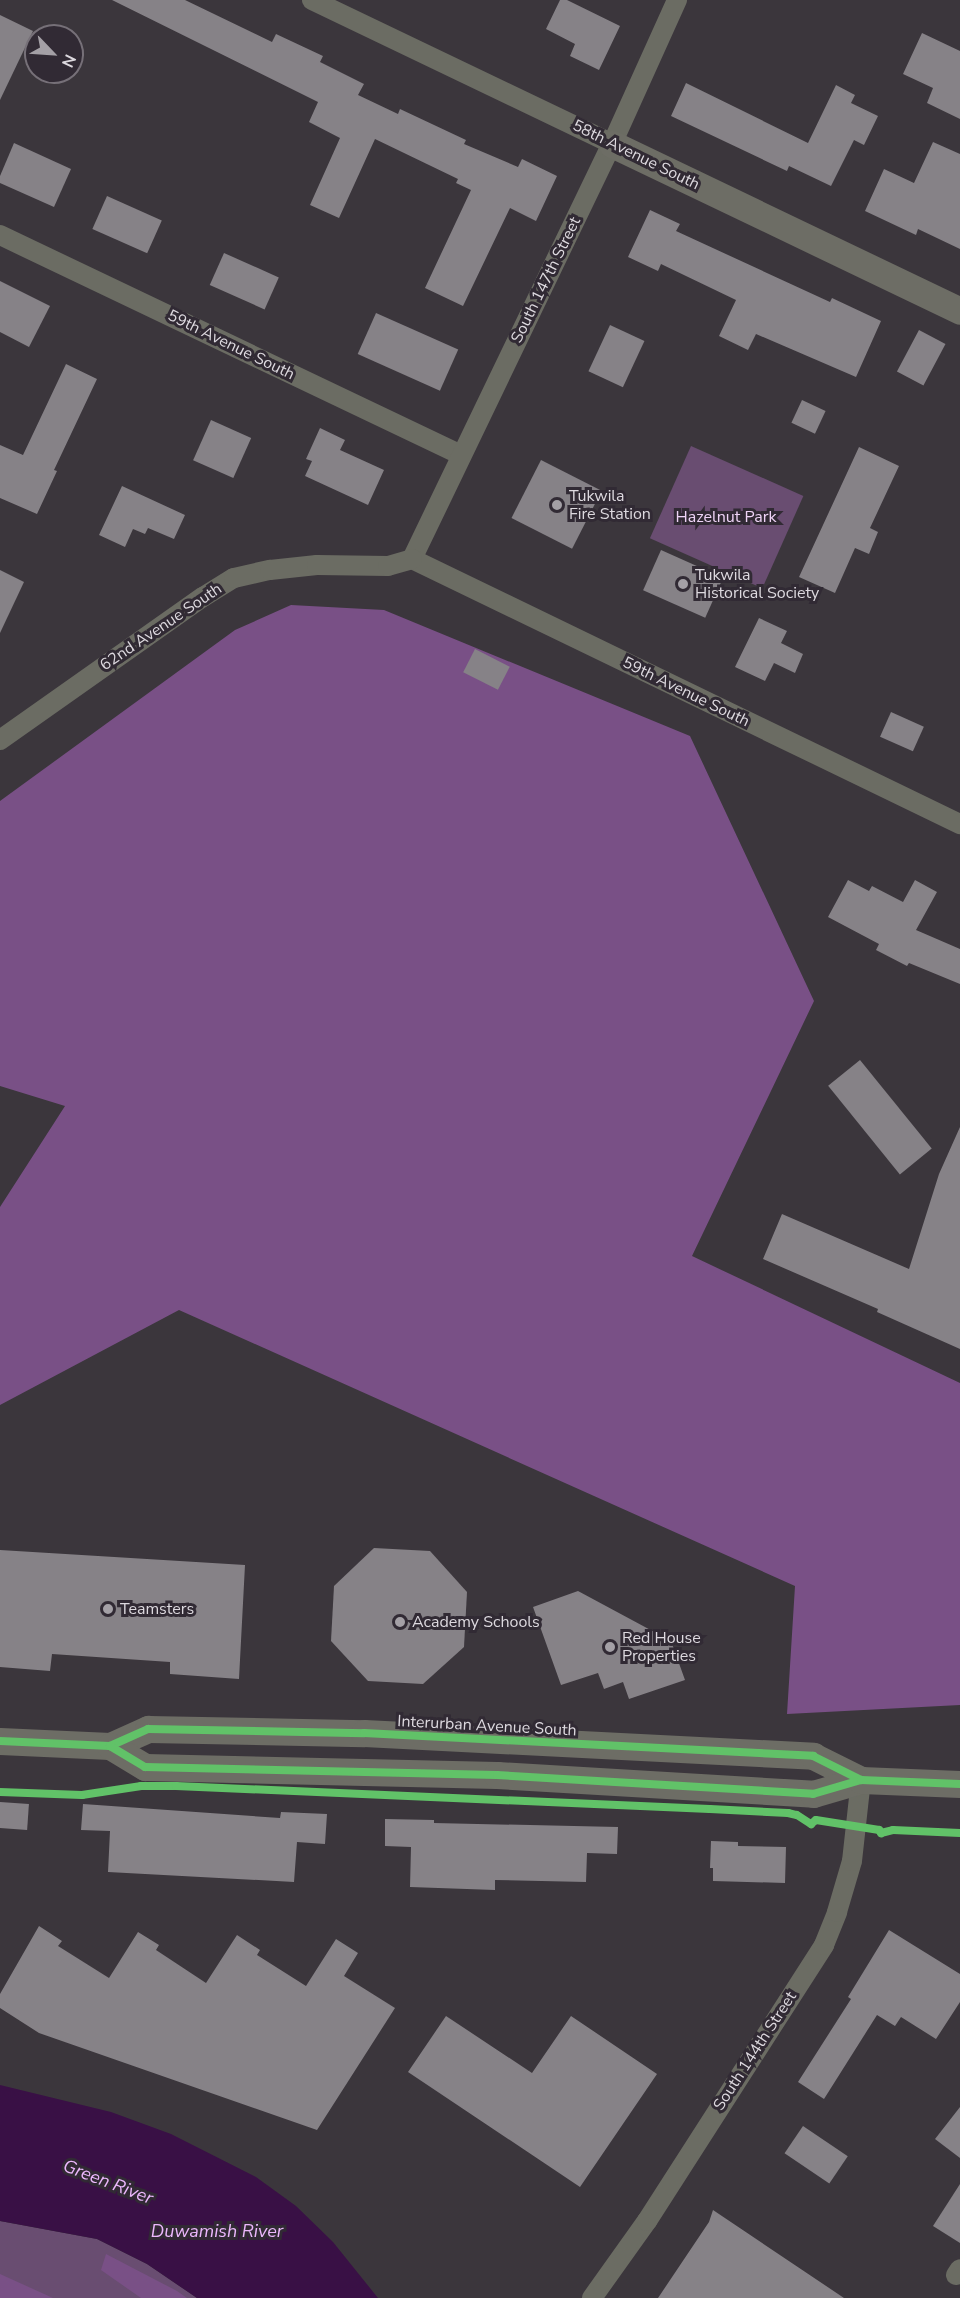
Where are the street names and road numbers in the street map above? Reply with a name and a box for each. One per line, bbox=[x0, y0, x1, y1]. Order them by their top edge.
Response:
street label: 58th Avenue South bbox=[569, 116, 703, 194]
street label: South 147th Street bbox=[507, 214, 585, 346]
street label: 59th Avenue South bbox=[164, 306, 298, 384]
street label: 62nd Avenue South bbox=[96, 579, 226, 675]
street label: 59th Avenue South bbox=[619, 653, 753, 731]
street label: Interurban Avenue South bbox=[397, 1712, 577, 1740]
street label: South 144th Street bbox=[709, 1988, 801, 2114]

